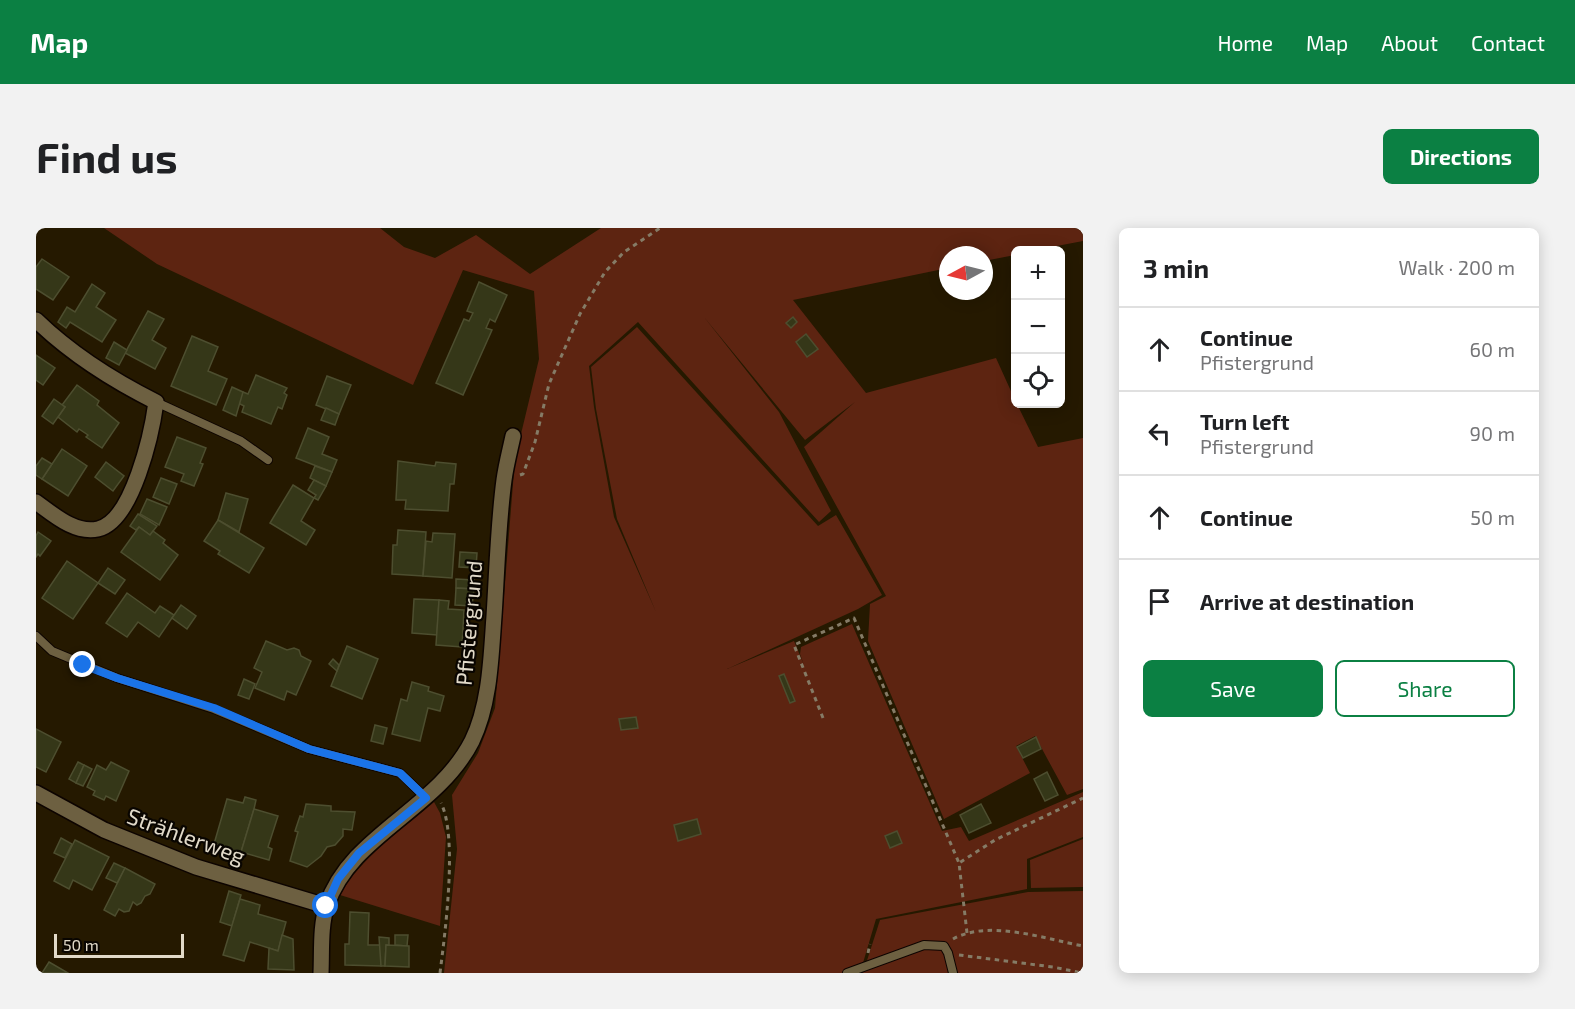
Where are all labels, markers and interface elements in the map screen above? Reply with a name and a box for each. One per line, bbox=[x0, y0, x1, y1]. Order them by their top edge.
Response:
text: Map bbox=[30, 25, 88, 59]
text: Home bbox=[1217, 30, 1273, 55]
text: Map bbox=[1306, 30, 1348, 55]
text: About bbox=[1381, 30, 1438, 55]
text: Contact bbox=[1471, 30, 1545, 55]
button: Directions bbox=[1383, 129, 1539, 184]
text: Find us bbox=[36, 131, 178, 181]
north arrow bbox=[939, 246, 993, 300]
map controls bbox=[1011, 246, 1065, 408]
button: + bbox=[1011, 246, 1065, 300]
text: 3 min bbox=[1143, 252, 1209, 283]
text: Walk · 200 m bbox=[1398, 255, 1515, 279]
button: − bbox=[1011, 300, 1065, 354]
text: Continue bbox=[1200, 324, 1293, 350]
icon: ahead bbox=[1143, 333, 1176, 366]
text: 60 m bbox=[1470, 337, 1515, 361]
text: Pfistergrund bbox=[1200, 350, 1314, 374]
button: locate bbox=[1011, 354, 1065, 408]
text: Turn left bbox=[1200, 408, 1289, 434]
icon: left bbox=[1143, 417, 1176, 450]
text: 90 m bbox=[1470, 421, 1515, 445]
text: Pfistergrund bbox=[1200, 434, 1314, 458]
icon: ahead bbox=[1143, 501, 1176, 534]
text: Continue bbox=[1200, 504, 1293, 530]
text: 50 m bbox=[1470, 505, 1515, 529]
street label: Pfistergrund bbox=[450, 559, 486, 687]
icon: arrive bbox=[1143, 585, 1176, 618]
text: Arrive at destination bbox=[1200, 588, 1414, 614]
route end bbox=[69, 651, 95, 677]
button: Save bbox=[1143, 660, 1323, 717]
button: Share bbox=[1335, 660, 1515, 717]
street label: Strählerweg bbox=[124, 802, 249, 868]
route start bbox=[312, 892, 338, 918]
scale bar bbox=[54, 931, 184, 958]
text: 50 m bbox=[63, 935, 99, 954]

